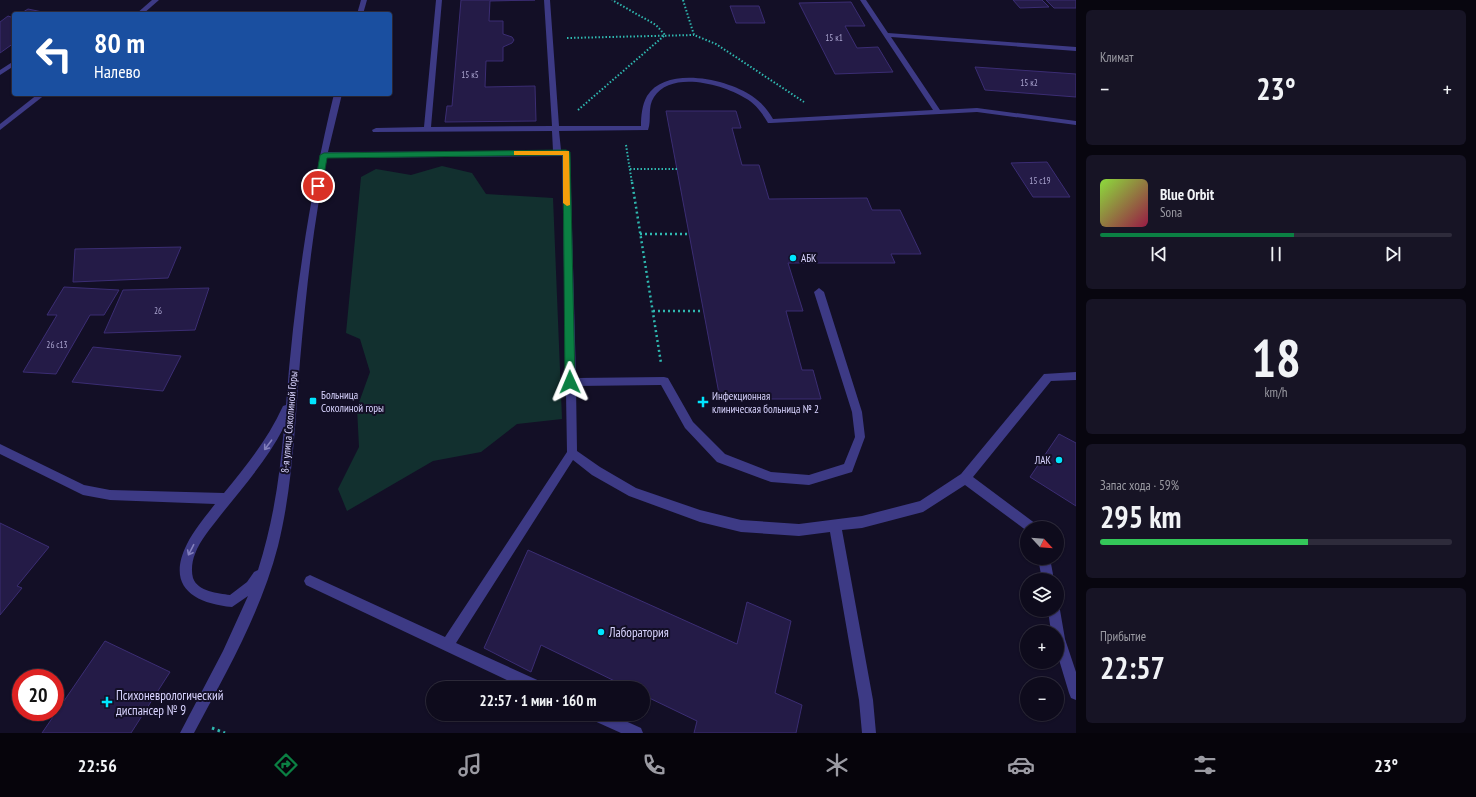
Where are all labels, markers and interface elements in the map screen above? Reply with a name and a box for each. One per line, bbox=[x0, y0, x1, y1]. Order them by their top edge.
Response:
text: 80 m bbox=[94, 24, 145, 61]
icon: left bbox=[28, 28, 80, 80]
house number: 15 к1 bbox=[825, 32, 843, 43]
text: Климат bbox=[1100, 49, 1133, 66]
text: Налево bbox=[94, 60, 141, 83]
house number: 15 к5 bbox=[461, 69, 479, 80]
text: 23° bbox=[1256, 69, 1296, 108]
text: − bbox=[1100, 75, 1109, 103]
text: + bbox=[1443, 75, 1452, 103]
house number: 15 к2 bbox=[1020, 77, 1038, 88]
pin bbox=[301, 169, 335, 203]
icon: arrive bbox=[307, 175, 329, 197]
house number: 15 с19 bbox=[1029, 175, 1051, 186]
text: Blue Orbit bbox=[1160, 185, 1214, 204]
text: Sona bbox=[1160, 204, 1182, 221]
icon: previous bbox=[1148, 243, 1170, 265]
icon: pause bbox=[1265, 243, 1287, 265]
icon: next bbox=[1382, 243, 1404, 265]
place label: АБК bbox=[801, 251, 817, 265]
marker: АБК bbox=[788, 253, 798, 263]
house number: 26 bbox=[154, 305, 162, 316]
text: 18 bbox=[1251, 324, 1301, 391]
house number: 26 с13 bbox=[46, 339, 68, 350]
position arrow bbox=[549, 361, 591, 403]
street label: 8-я улица Соколиной Горы bbox=[278, 370, 300, 474]
text: km/h bbox=[1264, 384, 1288, 401]
place label: Больница Соколиной горы bbox=[321, 388, 384, 415]
place label: Инфекционная клиническая больница № 2 bbox=[712, 389, 819, 416]
marker: Больница Соколиной горы bbox=[308, 396, 318, 406]
marker: Инфекционная клиническая больница № 2 bbox=[697, 396, 709, 408]
one-way arrow bbox=[264, 439, 272, 450]
place label: ЛАК bbox=[1034, 453, 1052, 467]
marker: ЛАК bbox=[1054, 455, 1064, 465]
text: Запас хода · 59% bbox=[1100, 477, 1179, 494]
text: 295 km bbox=[1100, 497, 1181, 536]
north arrow bbox=[1020, 521, 1064, 565]
map controls bbox=[1020, 521, 1064, 721]
one-way arrow bbox=[187, 543, 195, 555]
button: layers bbox=[1020, 573, 1064, 617]
place label: Лаборатория bbox=[608, 624, 669, 641]
button: + bbox=[1020, 625, 1064, 669]
marker: Лаборатория bbox=[596, 627, 606, 637]
text: Прибытие bbox=[1100, 628, 1146, 645]
text: 22:57 bbox=[1100, 648, 1165, 687]
speed limit sign: 20 bbox=[12, 669, 64, 721]
button: − bbox=[1020, 677, 1064, 721]
place label: Психоневрологический диспансер № 9 bbox=[116, 687, 223, 719]
text: 22:57 · 1 мин · 160 m bbox=[480, 691, 596, 710]
marker: Психоневрологический диспансер № 9 bbox=[101, 696, 113, 708]
icon: directions bbox=[272, 751, 300, 779]
icon: music bbox=[456, 751, 484, 779]
icon: phone bbox=[640, 751, 668, 779]
icon: climate bbox=[823, 751, 851, 779]
icon: car bbox=[1007, 751, 1035, 779]
icon: filters bbox=[1191, 751, 1219, 779]
text: 22:56 bbox=[78, 754, 117, 777]
text: 23° bbox=[1374, 754, 1398, 777]

